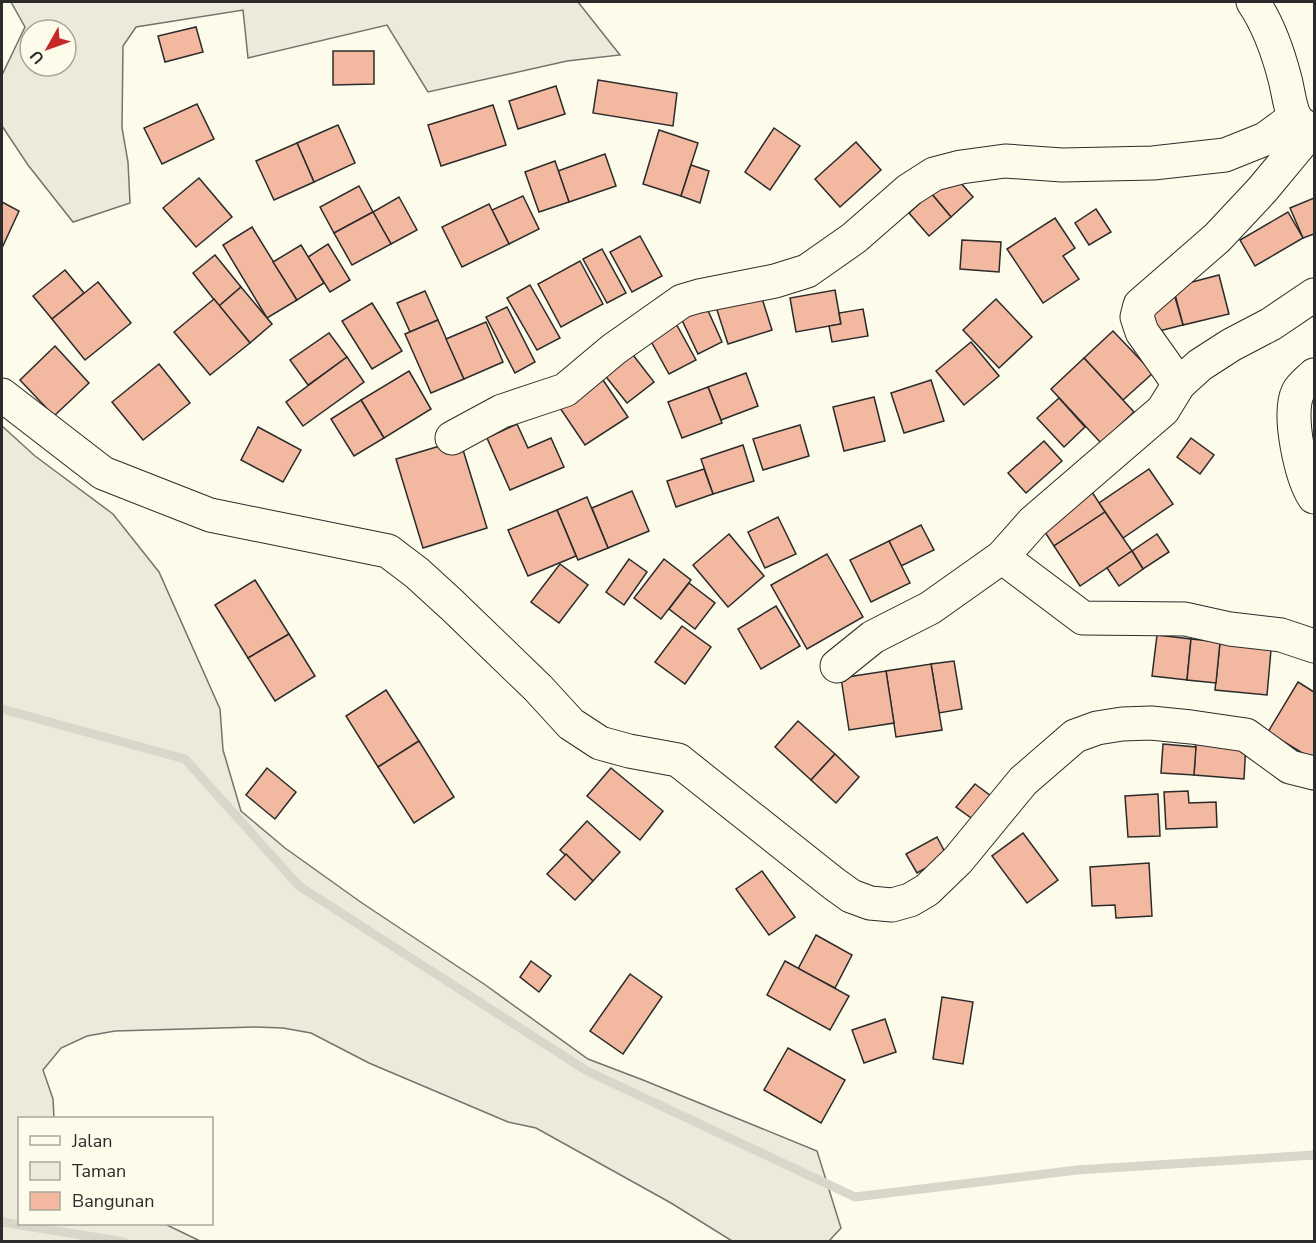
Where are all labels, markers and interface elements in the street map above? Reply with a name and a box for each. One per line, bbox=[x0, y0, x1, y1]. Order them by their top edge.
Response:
north arrow bbox=[18, 18, 78, 78]
text: U bbox=[25, 45, 49, 69]
legend bbox=[18, 1117, 213, 1225]
text: Jalan bbox=[71, 1129, 112, 1153]
text: Taman bbox=[72, 1159, 126, 1183]
text: Bangunan bbox=[72, 1189, 155, 1213]

